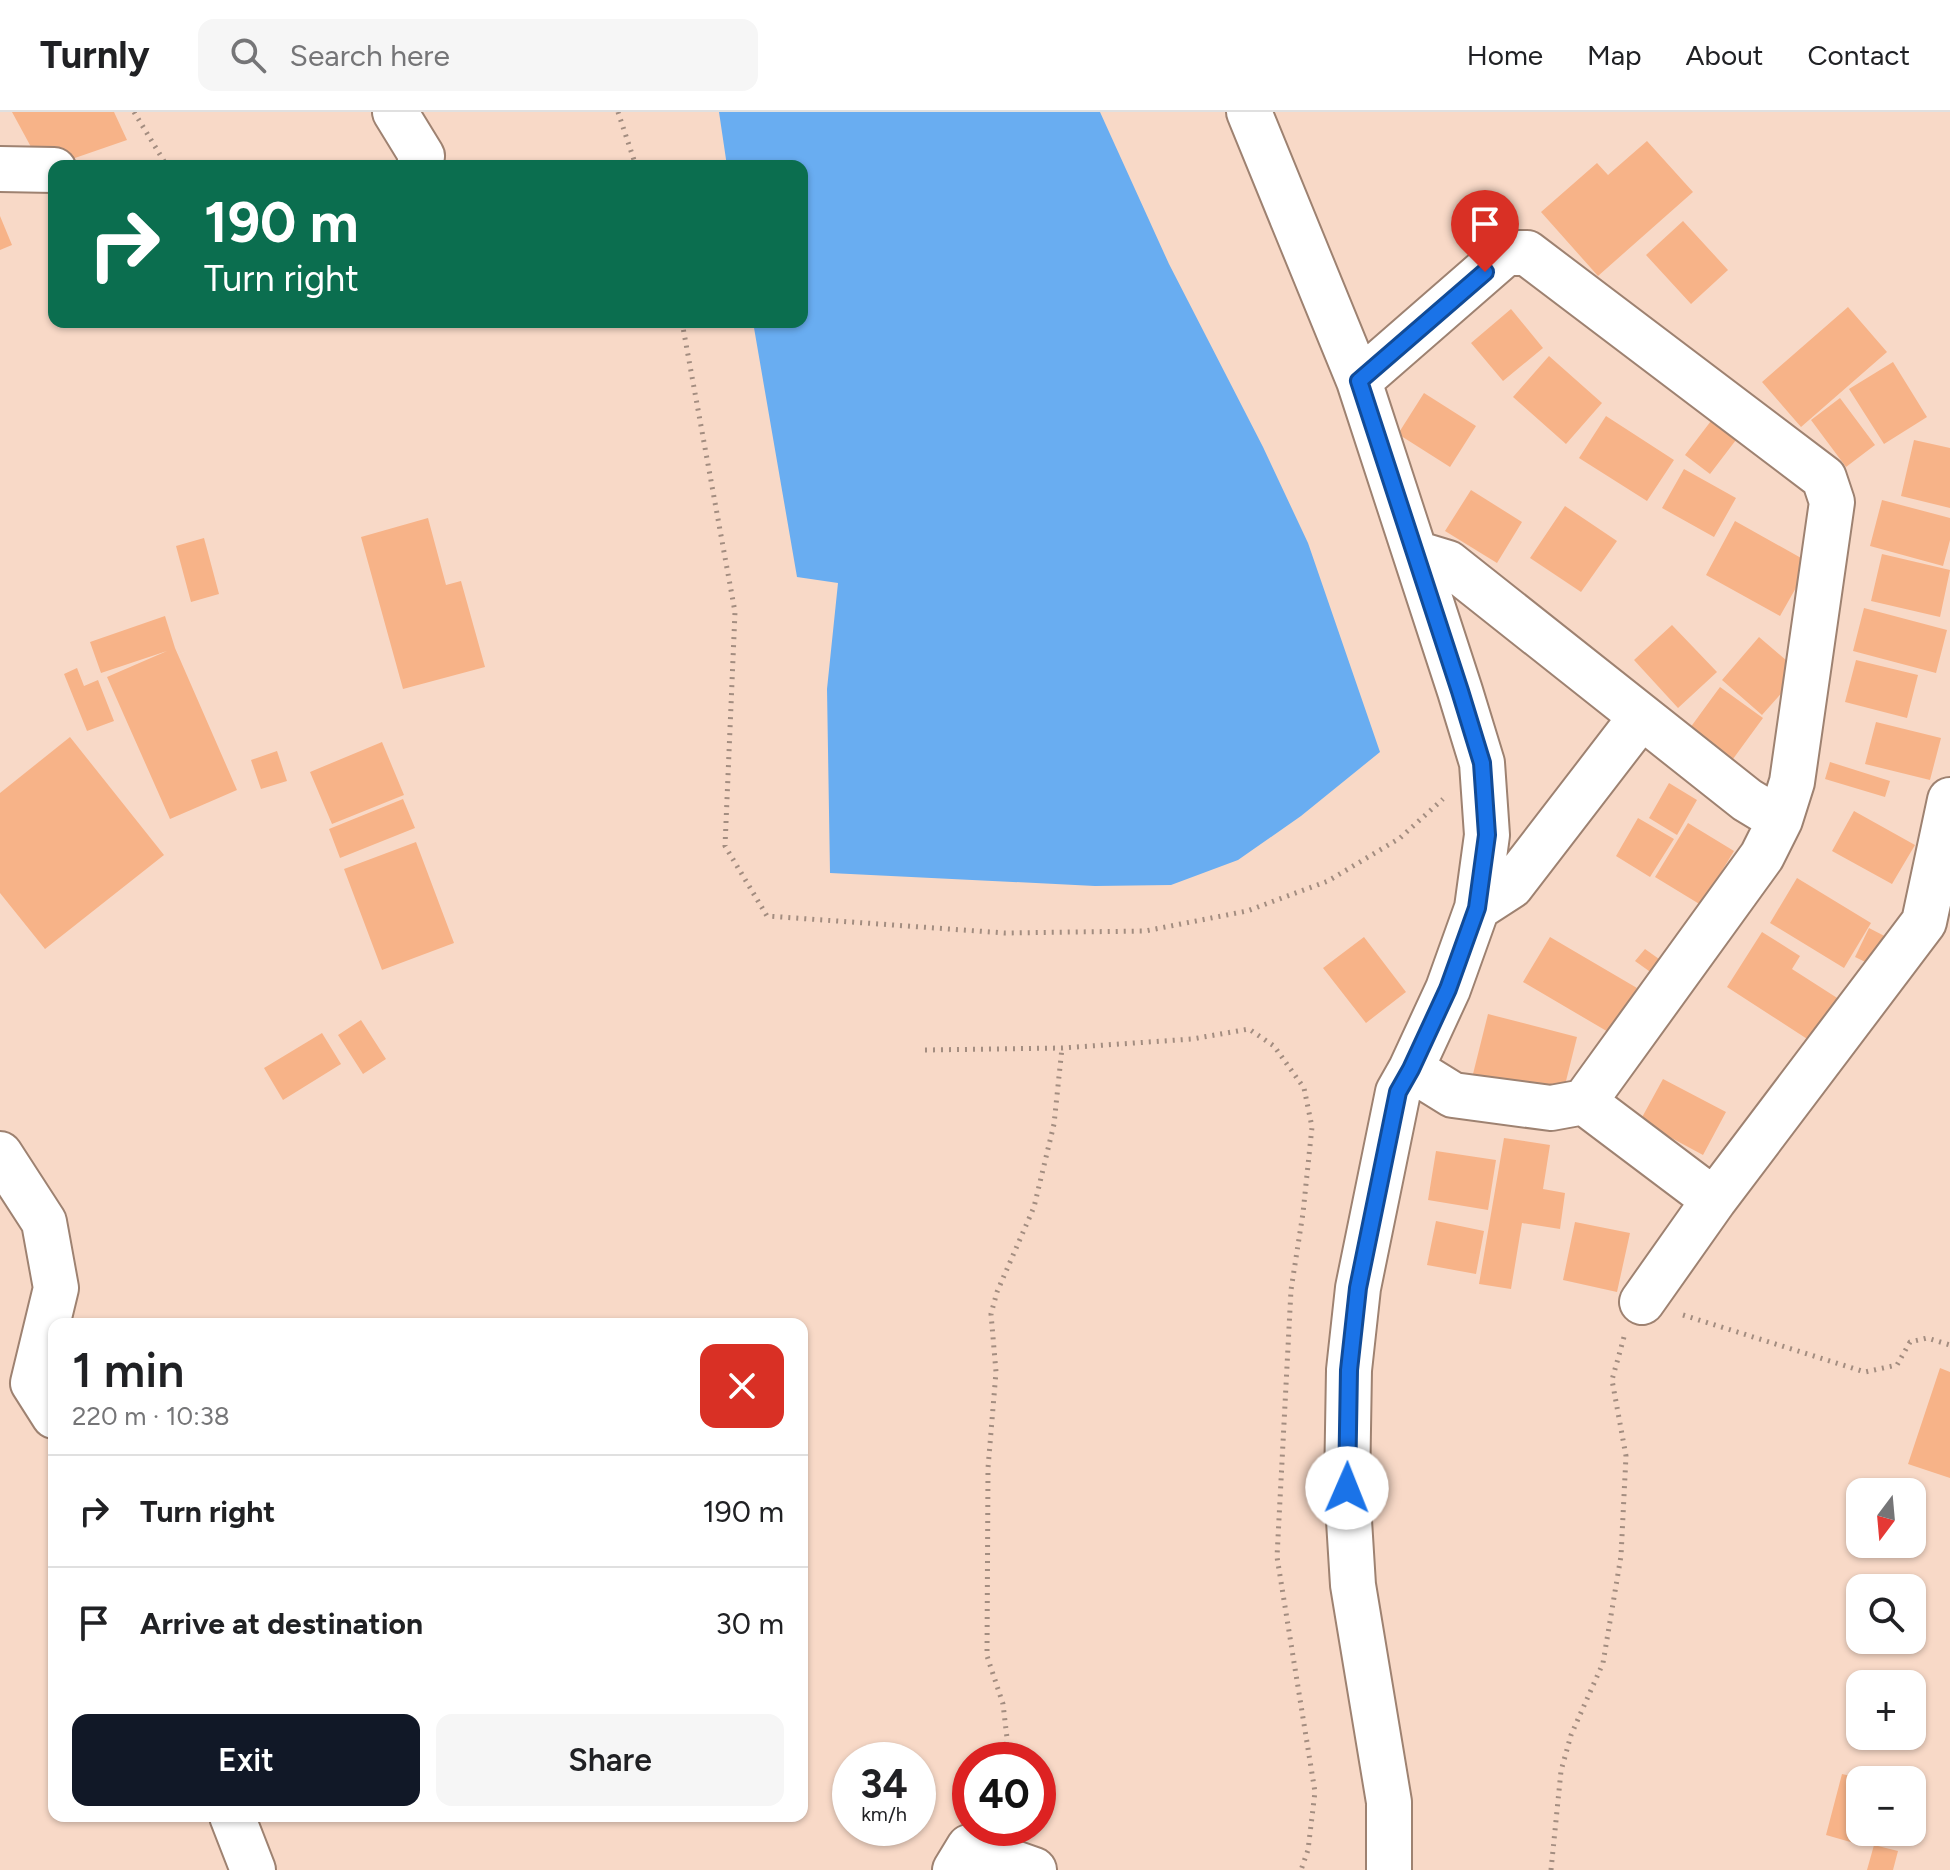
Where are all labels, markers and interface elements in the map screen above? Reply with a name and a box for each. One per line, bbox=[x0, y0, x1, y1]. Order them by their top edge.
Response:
search box bbox=[198, 19, 758, 91]
text: Turnly bbox=[40, 32, 150, 78]
icon: search bbox=[226, 33, 270, 77]
text: Search here bbox=[290, 37, 450, 74]
text: Home bbox=[1467, 38, 1543, 72]
text: Map bbox=[1587, 38, 1642, 72]
text: About bbox=[1686, 38, 1763, 72]
text: Contact bbox=[1807, 38, 1910, 72]
text: 190 m bbox=[204, 189, 359, 256]
pin bbox=[1451, 190, 1519, 272]
icon: right bbox=[72, 192, 176, 296]
icon: arrive bbox=[1463, 202, 1507, 246]
text: Turn right bbox=[204, 257, 359, 300]
text: 1 min bbox=[72, 1341, 184, 1399]
button: close bbox=[700, 1344, 784, 1428]
text: 220 m · 10:38 bbox=[72, 1400, 230, 1432]
position arrow bbox=[1305, 1446, 1389, 1530]
north arrow bbox=[1846, 1478, 1926, 1558]
map controls bbox=[1846, 1478, 1926, 1846]
icon: right bbox=[72, 1489, 116, 1533]
text: Turn right bbox=[140, 1493, 275, 1530]
text: 190 m bbox=[702, 1493, 784, 1530]
button: search bbox=[1846, 1574, 1926, 1654]
icon: arrive bbox=[72, 1601, 116, 1645]
text: Arrive at destination bbox=[140, 1605, 423, 1642]
text: 30 m bbox=[716, 1605, 784, 1642]
button: + bbox=[1846, 1670, 1926, 1750]
button: Exit bbox=[72, 1714, 420, 1806]
button: Share bbox=[436, 1714, 784, 1806]
speed limit sign: 40 bbox=[952, 1742, 1056, 1846]
text: 34 bbox=[860, 1760, 908, 1808]
button: − bbox=[1846, 1766, 1926, 1846]
text: km/h bbox=[861, 1802, 907, 1826]

